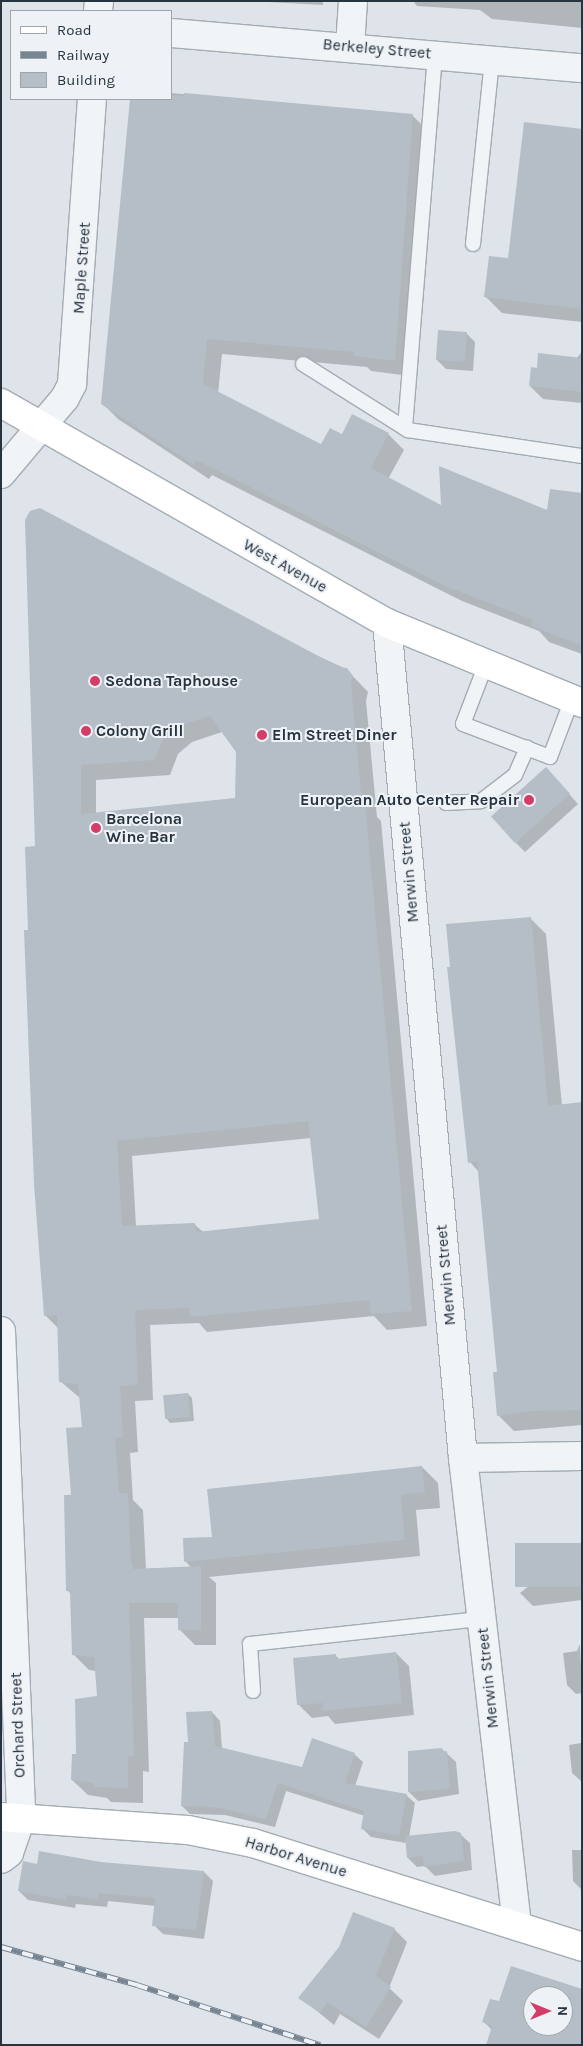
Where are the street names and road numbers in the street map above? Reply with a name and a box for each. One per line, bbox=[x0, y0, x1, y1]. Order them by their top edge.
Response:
street label: Berkeley Street bbox=[322, 35, 432, 63]
street label: Maple Street bbox=[69, 221, 95, 315]
street label: West Avenue bbox=[240, 535, 330, 597]
street label: Merwin Street bbox=[395, 821, 423, 923]
street label: Merwin Street bbox=[432, 1224, 460, 1326]
street label: Merwin Street bbox=[473, 1627, 503, 1729]
street label: Orchard Street bbox=[7, 1672, 29, 1778]
street label: Harbor Avenue bbox=[243, 1832, 349, 1882]

